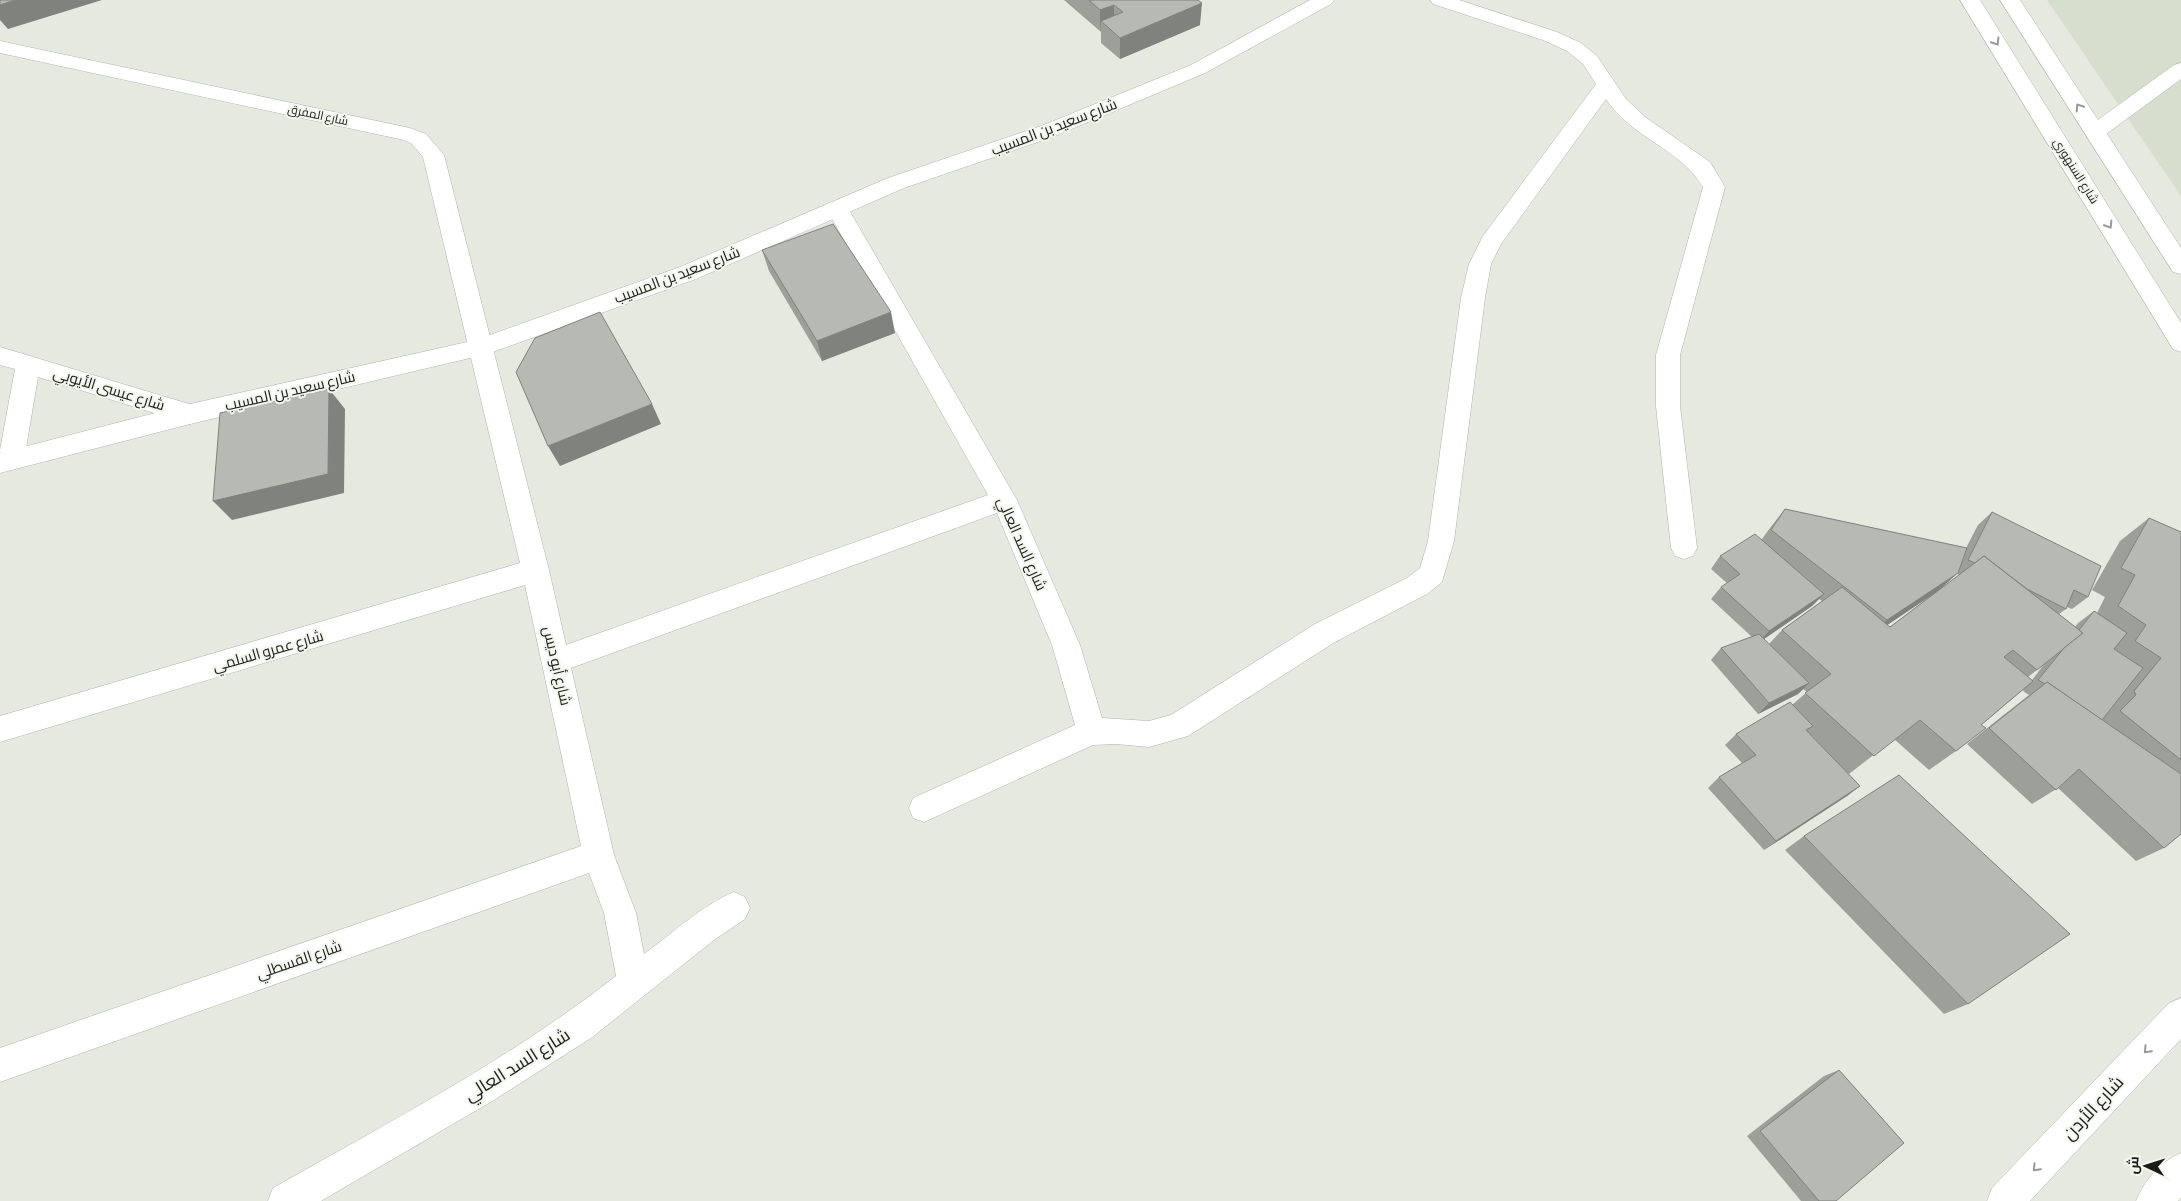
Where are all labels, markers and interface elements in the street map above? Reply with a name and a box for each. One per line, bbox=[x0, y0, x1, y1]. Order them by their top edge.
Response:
one-way arrow bbox=[1990, 36, 1999, 45]
street label: شارع سعيد بن المسيب bbox=[989, 96, 1120, 161]
street label: شارع المفرق bbox=[286, 103, 349, 129]
one-way arrow bbox=[2076, 104, 2085, 113]
street label: شارع السنهوري bbox=[2048, 136, 2101, 208]
one-way arrow bbox=[2102, 219, 2112, 228]
street label: شارع سعيد بن المسيب bbox=[612, 244, 743, 309]
street label: شارع عيسى الأيوبي bbox=[50, 364, 167, 417]
street label: شارع سعيد بن المسيب bbox=[223, 368, 357, 417]
street label: شارع السد العالي bbox=[991, 495, 1050, 595]
street label: شارع أبو ديس bbox=[537, 624, 576, 708]
street label: شارع عمرو السلمي bbox=[211, 627, 326, 678]
street label: شارع القسطلي bbox=[254, 938, 345, 986]
street label: شارع السد العالي bbox=[461, 1025, 576, 1109]
one-way arrow bbox=[2144, 1045, 2153, 1054]
street label: شارع الأردن bbox=[2059, 1073, 2129, 1145]
north arrow bbox=[2121, 1141, 2171, 1191]
text: ش bbox=[2124, 1156, 2143, 1175]
one-way arrow bbox=[2033, 1163, 2042, 1172]

